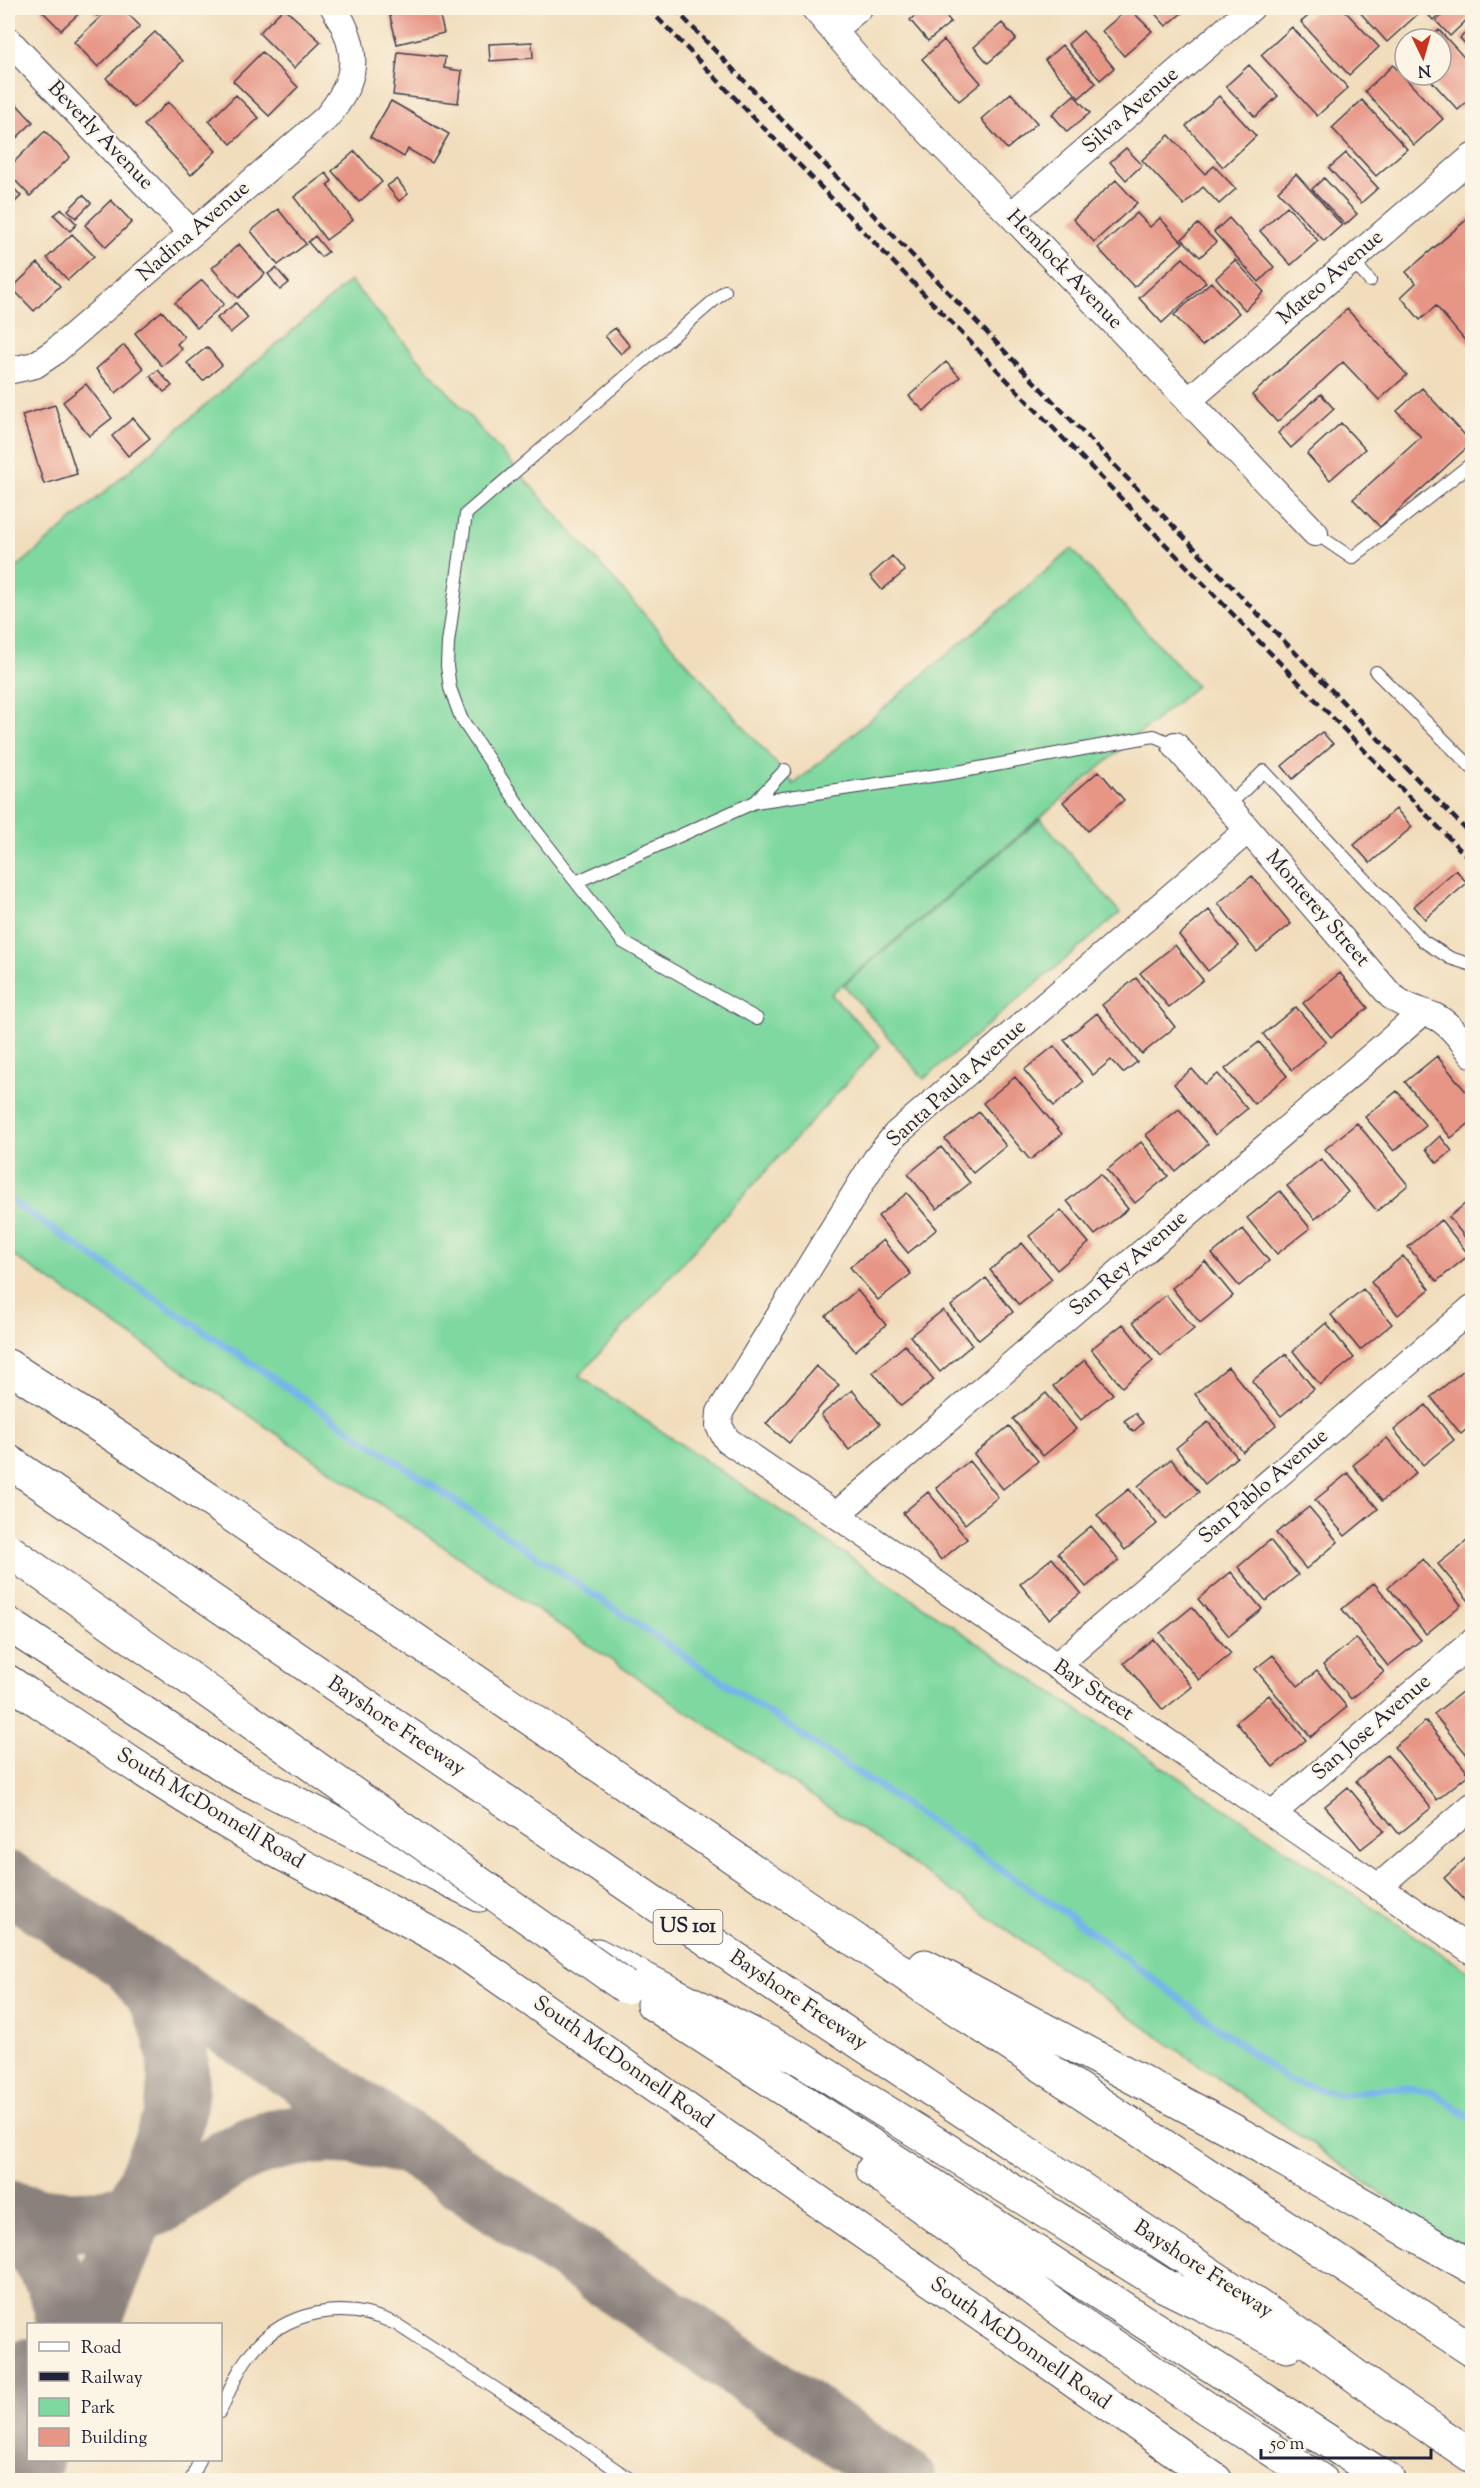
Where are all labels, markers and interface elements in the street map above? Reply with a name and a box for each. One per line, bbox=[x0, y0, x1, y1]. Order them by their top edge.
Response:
north arrow bbox=[1393, 27, 1453, 87]
text: N bbox=[1417, 57, 1431, 81]
street label: Silva Avenue bbox=[1076, 61, 1186, 161]
street label: Beverly Avenue bbox=[40, 75, 160, 197]
street label: Nadina Avenue bbox=[131, 175, 257, 289]
street label: Hemlock Avenue bbox=[999, 203, 1129, 337]
street label: Mateo Avenue bbox=[1271, 223, 1391, 333]
street label: Monterey Street bbox=[1258, 844, 1376, 974]
street label: Santa Paula Avenue bbox=[880, 1013, 1034, 1155]
street label: San Rey Avenue bbox=[1063, 1204, 1195, 1324]
street label: San Pablo Avenue bbox=[1193, 1422, 1335, 1552]
street label: Bay Street bbox=[1047, 1653, 1139, 1729]
street label: San Jose Avenue bbox=[1306, 1668, 1438, 1788]
street label: Bayshore Freeway bbox=[321, 1670, 472, 1785]
street label: South McDonnell Road bbox=[110, 1741, 310, 1877]
road number: US 101 bbox=[654, 1910, 722, 1944]
street label: Bayshore Freeway bbox=[723, 1944, 874, 2059]
street label: South McDonnell Road bbox=[527, 1989, 720, 2137]
street label: Bayshore Freeway bbox=[1127, 2214, 1279, 2327]
street label: South McDonnell Road bbox=[924, 2270, 1117, 2418]
legend bbox=[27, 2323, 222, 2461]
text: Road bbox=[81, 2336, 121, 2362]
text: Railway bbox=[81, 2366, 143, 2392]
text: Park bbox=[81, 2396, 116, 2422]
scale bar bbox=[1261, 2422, 1430, 2460]
text: Building bbox=[81, 2426, 147, 2452]
text: 50 m bbox=[1269, 2432, 1305, 2458]

